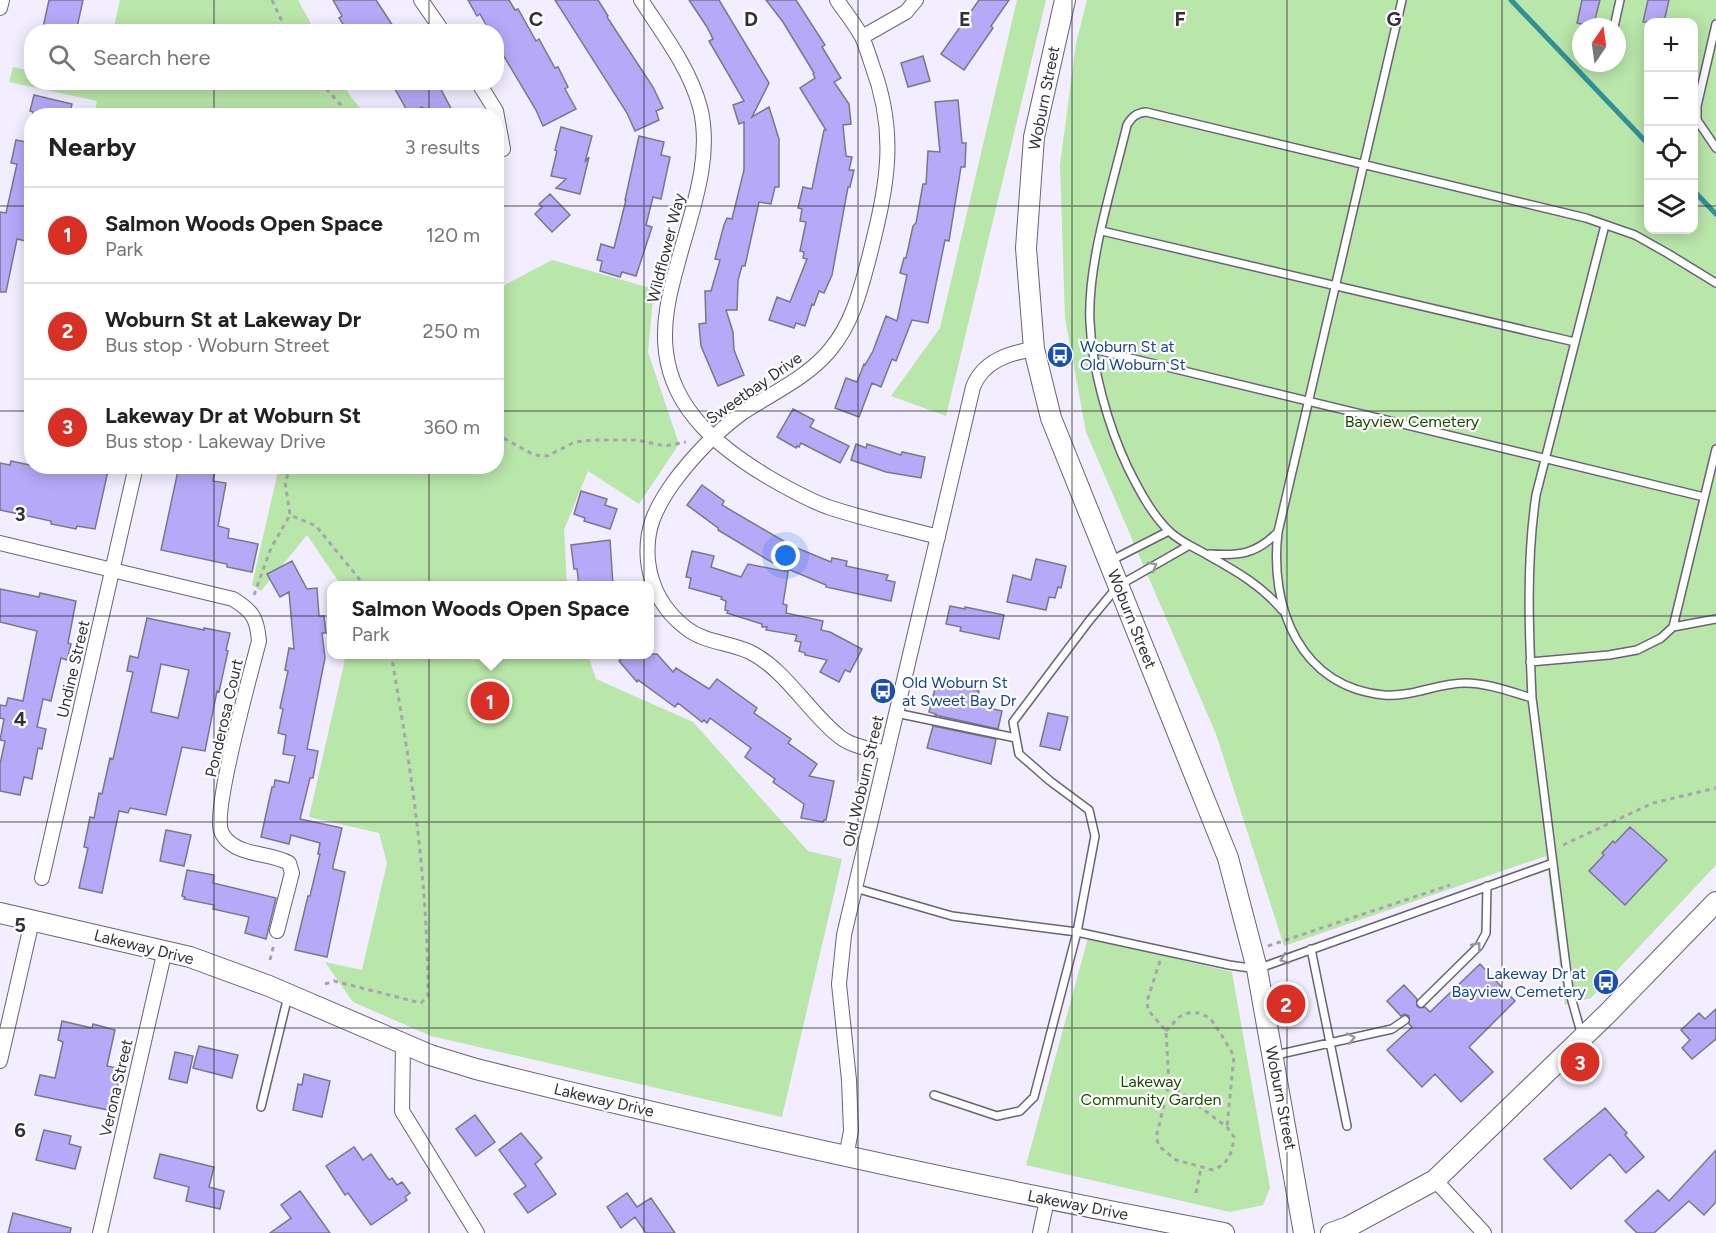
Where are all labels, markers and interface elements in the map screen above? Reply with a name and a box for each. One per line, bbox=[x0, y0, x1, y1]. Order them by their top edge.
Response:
text: C bbox=[529, 7, 543, 31]
text: D bbox=[744, 7, 758, 31]
text: E bbox=[959, 7, 971, 31]
text: F bbox=[1174, 7, 1186, 31]
text: G bbox=[1387, 7, 1402, 31]
north arrow bbox=[1572, 18, 1626, 72]
map controls bbox=[1644, 18, 1698, 234]
button: + bbox=[1644, 18, 1698, 72]
search box bbox=[24, 24, 504, 90]
icon: search bbox=[45, 41, 78, 74]
text: Search here bbox=[93, 44, 211, 71]
street label: Woburn Street bbox=[1025, 44, 1063, 152]
button: − bbox=[1644, 72, 1698, 126]
button: locate bbox=[1644, 126, 1698, 180]
text: Nearby bbox=[48, 131, 136, 163]
text: 3 results bbox=[405, 135, 480, 159]
button: layers bbox=[1644, 180, 1698, 234]
street label: Wildflower Way bbox=[643, 191, 689, 305]
text: Salmon Woods Open Space bbox=[105, 210, 383, 237]
text: 1 bbox=[63, 223, 72, 247]
text: 120 m bbox=[426, 223, 480, 247]
text: Park bbox=[105, 237, 143, 261]
text: Woburn St at Lakeway Dr bbox=[105, 306, 361, 333]
text: 2 bbox=[62, 319, 73, 343]
text: 250 m bbox=[423, 319, 480, 343]
text: Bus stop · Woburn Street bbox=[105, 333, 330, 357]
place label: Woburn St at Old Woburn St bbox=[1080, 337, 1186, 374]
bus stop icon: Woburn St at Old Woburn St bbox=[1045, 340, 1075, 370]
street label: Sweetbay Drive bbox=[702, 348, 806, 428]
text: Lakeway Dr at Woburn St bbox=[105, 402, 361, 429]
park label: Bayview Cemetery bbox=[1345, 412, 1480, 431]
text: 3 bbox=[62, 415, 73, 439]
text: 360 m bbox=[423, 415, 480, 439]
text: Bus stop · Lakeway Drive bbox=[105, 429, 326, 453]
text: 3 bbox=[14, 502, 26, 526]
your location bbox=[771, 541, 800, 570]
one-way arrow bbox=[1147, 561, 1157, 573]
street label: Woburn Street bbox=[1103, 567, 1161, 671]
popup bbox=[327, 581, 654, 659]
text: Salmon Woods Open Space bbox=[351, 595, 630, 622]
street label: Undine Street bbox=[53, 618, 93, 720]
text: Park bbox=[351, 622, 390, 646]
street label: Ponderosa Court bbox=[201, 657, 247, 779]
place label: Old Woburn St at Sweet Bay Dr bbox=[902, 673, 1017, 710]
bus stop icon: Old Woburn St at Sweet Bay Dr bbox=[868, 676, 898, 706]
pin: 1 bbox=[470, 678, 510, 724]
text: 4 bbox=[14, 707, 27, 731]
street label: Old Woburn Street bbox=[839, 713, 887, 849]
text: 5 bbox=[14, 913, 26, 937]
street label: Lakeway Drive bbox=[92, 925, 196, 969]
one-way arrow bbox=[1469, 942, 1480, 953]
one-way arrow bbox=[1279, 952, 1290, 965]
place label: Lakeway Dr at Bayview Cemetery bbox=[1452, 964, 1587, 1001]
bus stop icon: Lakeway Dr at Bayview Cemetery bbox=[1591, 967, 1621, 997]
pin: 2 bbox=[1266, 982, 1306, 1026]
one-way arrow bbox=[1345, 1033, 1355, 1046]
street label: Verona Street bbox=[96, 1037, 136, 1139]
pin: 3 bbox=[1560, 1040, 1600, 1084]
street label: Woburn Street bbox=[1262, 1044, 1300, 1152]
park label: Lakeway Community Garden bbox=[1081, 1072, 1221, 1109]
street label: Lakeway Drive bbox=[552, 1079, 656, 1121]
text: 6 bbox=[14, 1118, 26, 1142]
street label: Lakeway Drive bbox=[1026, 1186, 1130, 1224]

